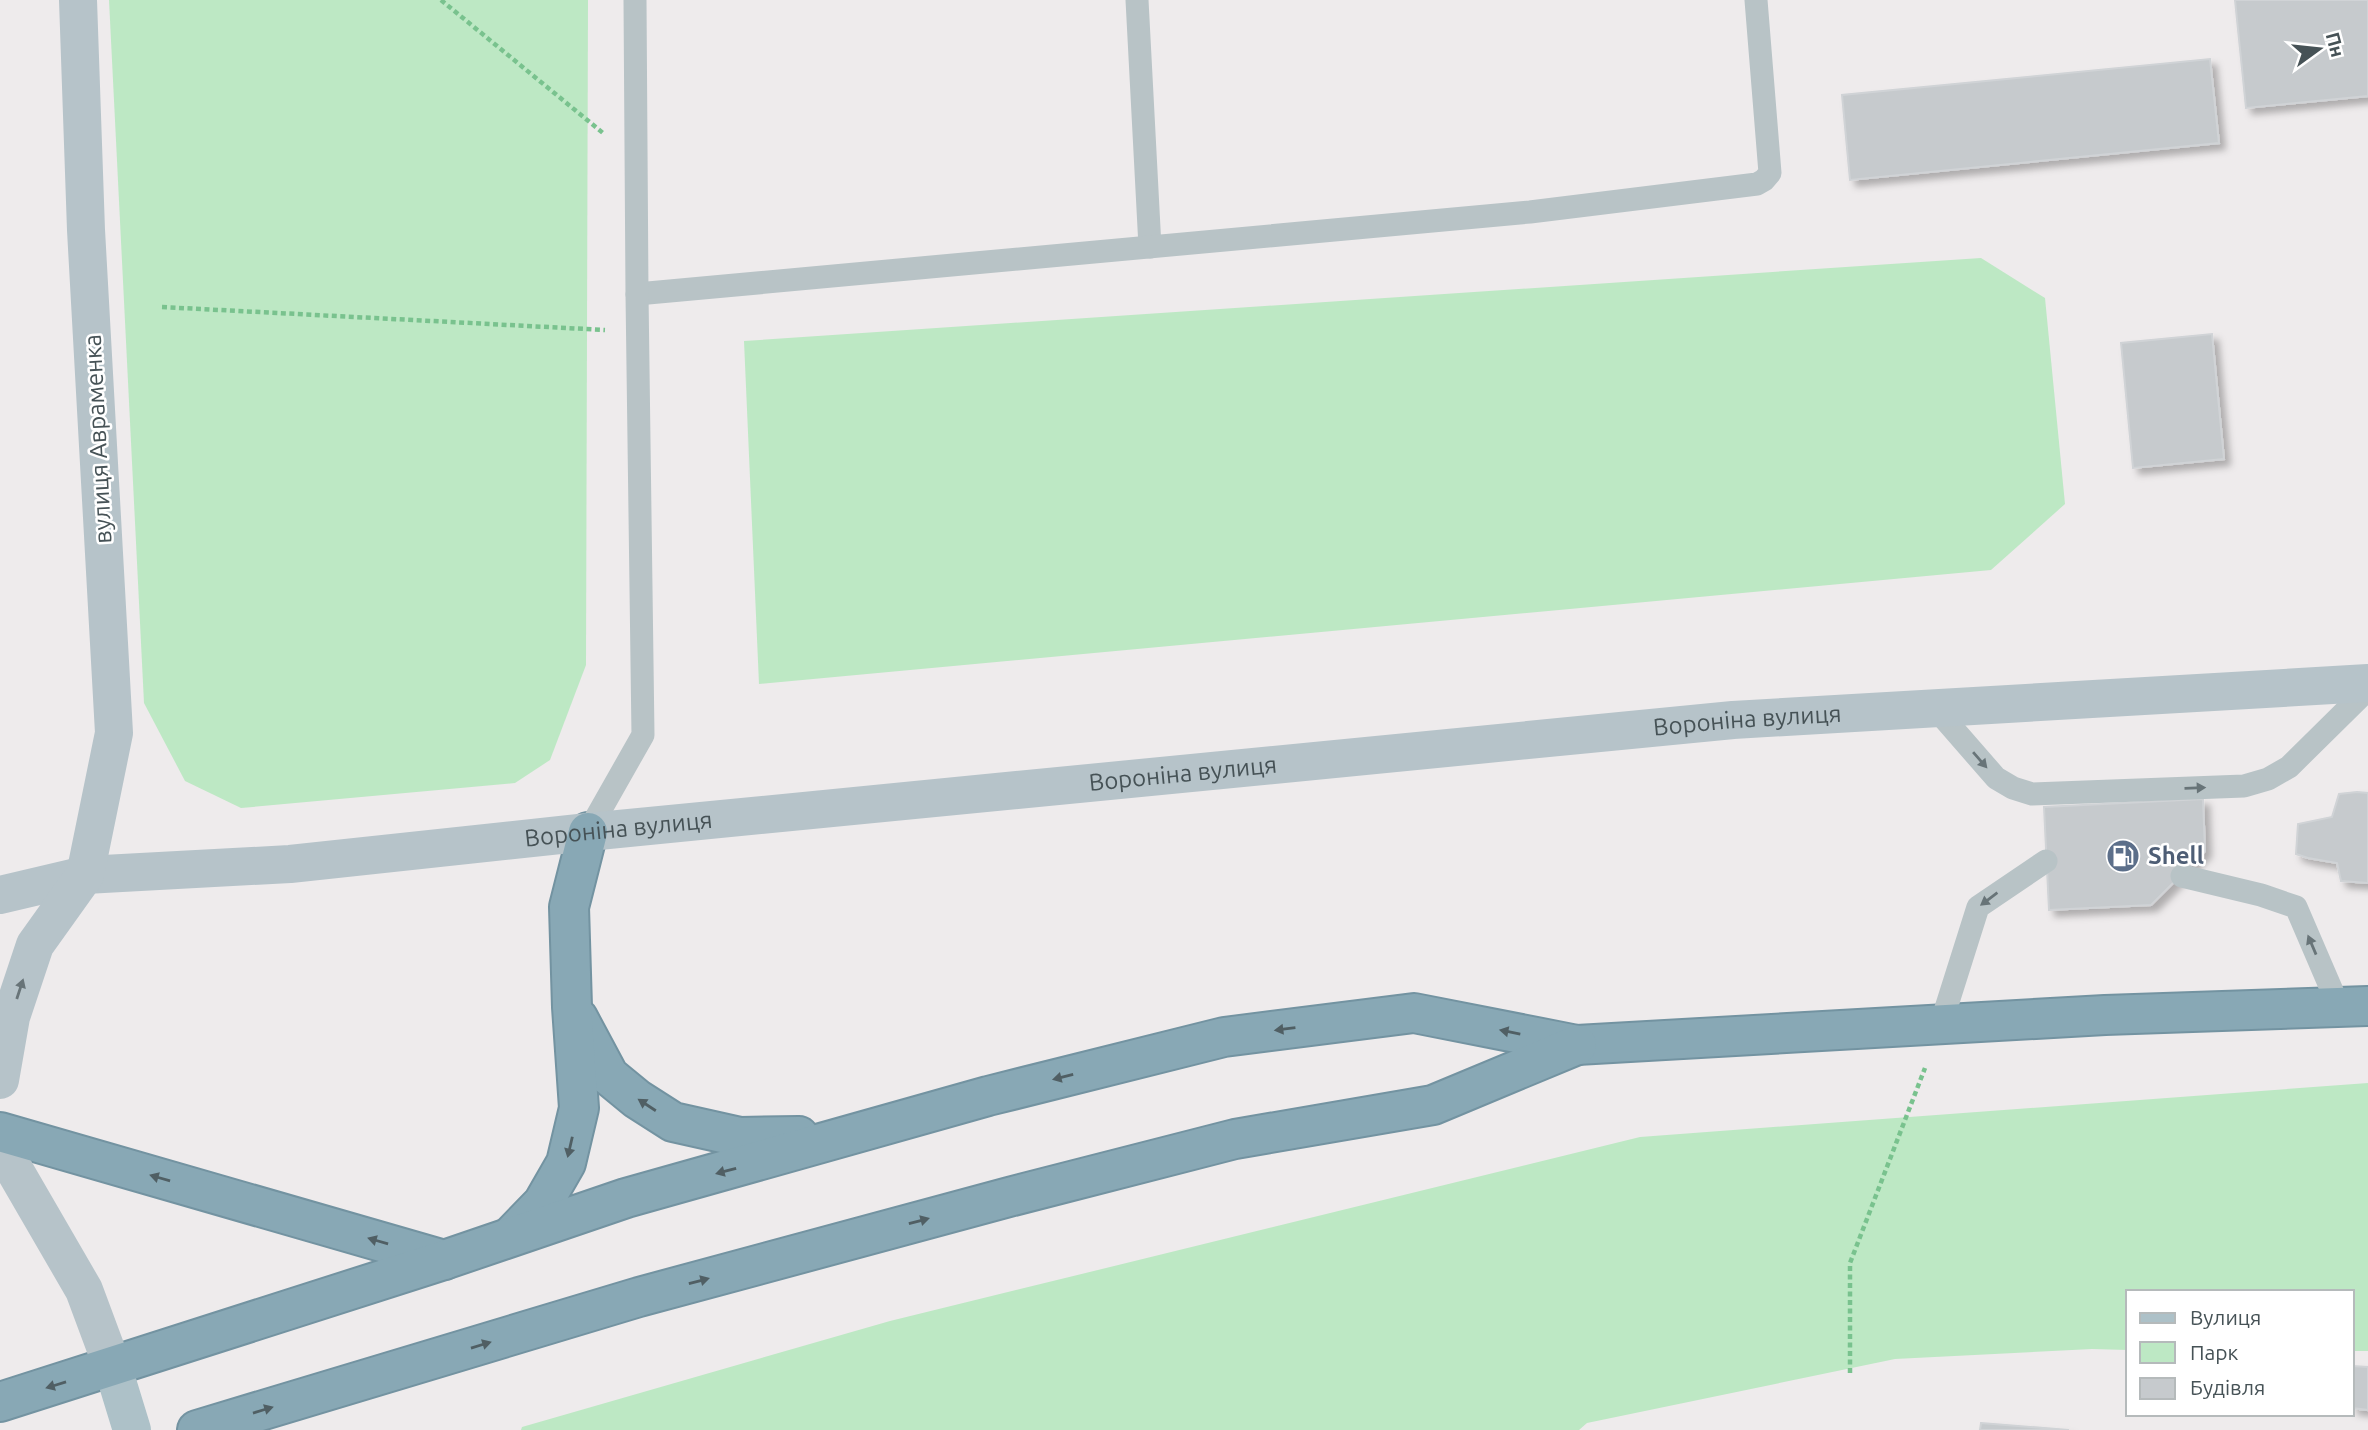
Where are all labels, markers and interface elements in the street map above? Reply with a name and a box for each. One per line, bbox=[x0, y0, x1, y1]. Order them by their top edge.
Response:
north arrow bbox=[2284, 14, 2354, 84]
text: Пн bbox=[2322, 30, 2349, 59]
street label: вулиця Авраменка bbox=[79, 334, 116, 544]
street label: Вороніна вулиця bbox=[1652, 700, 1842, 741]
street label: Вороніна вулиця bbox=[1088, 751, 1278, 796]
one-way arrow bbox=[1972, 751, 1987, 768]
one-way arrow bbox=[2184, 782, 2206, 793]
street label: Вороніна вулиця bbox=[523, 806, 714, 852]
fuel station icon: Shell bbox=[2104, 837, 2142, 875]
place label: Shell bbox=[2148, 842, 2204, 869]
one-way arrow bbox=[1980, 891, 1998, 906]
one-way arrow bbox=[2306, 934, 2317, 955]
one-way arrow bbox=[15, 979, 26, 1000]
one-way arrow bbox=[1274, 1024, 1296, 1035]
one-way arrow bbox=[1499, 1026, 1521, 1037]
one-way arrow bbox=[1052, 1072, 1074, 1083]
one-way arrow bbox=[638, 1099, 657, 1112]
one-way arrow bbox=[564, 1136, 575, 1158]
one-way arrow bbox=[715, 1166, 736, 1176]
one-way arrow bbox=[149, 1172, 170, 1182]
one-way arrow bbox=[908, 1216, 929, 1226]
one-way arrow bbox=[367, 1235, 388, 1245]
one-way arrow bbox=[688, 1275, 710, 1286]
legend bbox=[2126, 1290, 2354, 1416]
text: Вулиця bbox=[2190, 1305, 2261, 1329]
one-way arrow bbox=[470, 1339, 491, 1349]
text: Парк bbox=[2190, 1340, 2239, 1364]
text: Будівля bbox=[2190, 1375, 2265, 1399]
one-way arrow bbox=[46, 1380, 67, 1390]
one-way arrow bbox=[253, 1405, 274, 1415]

